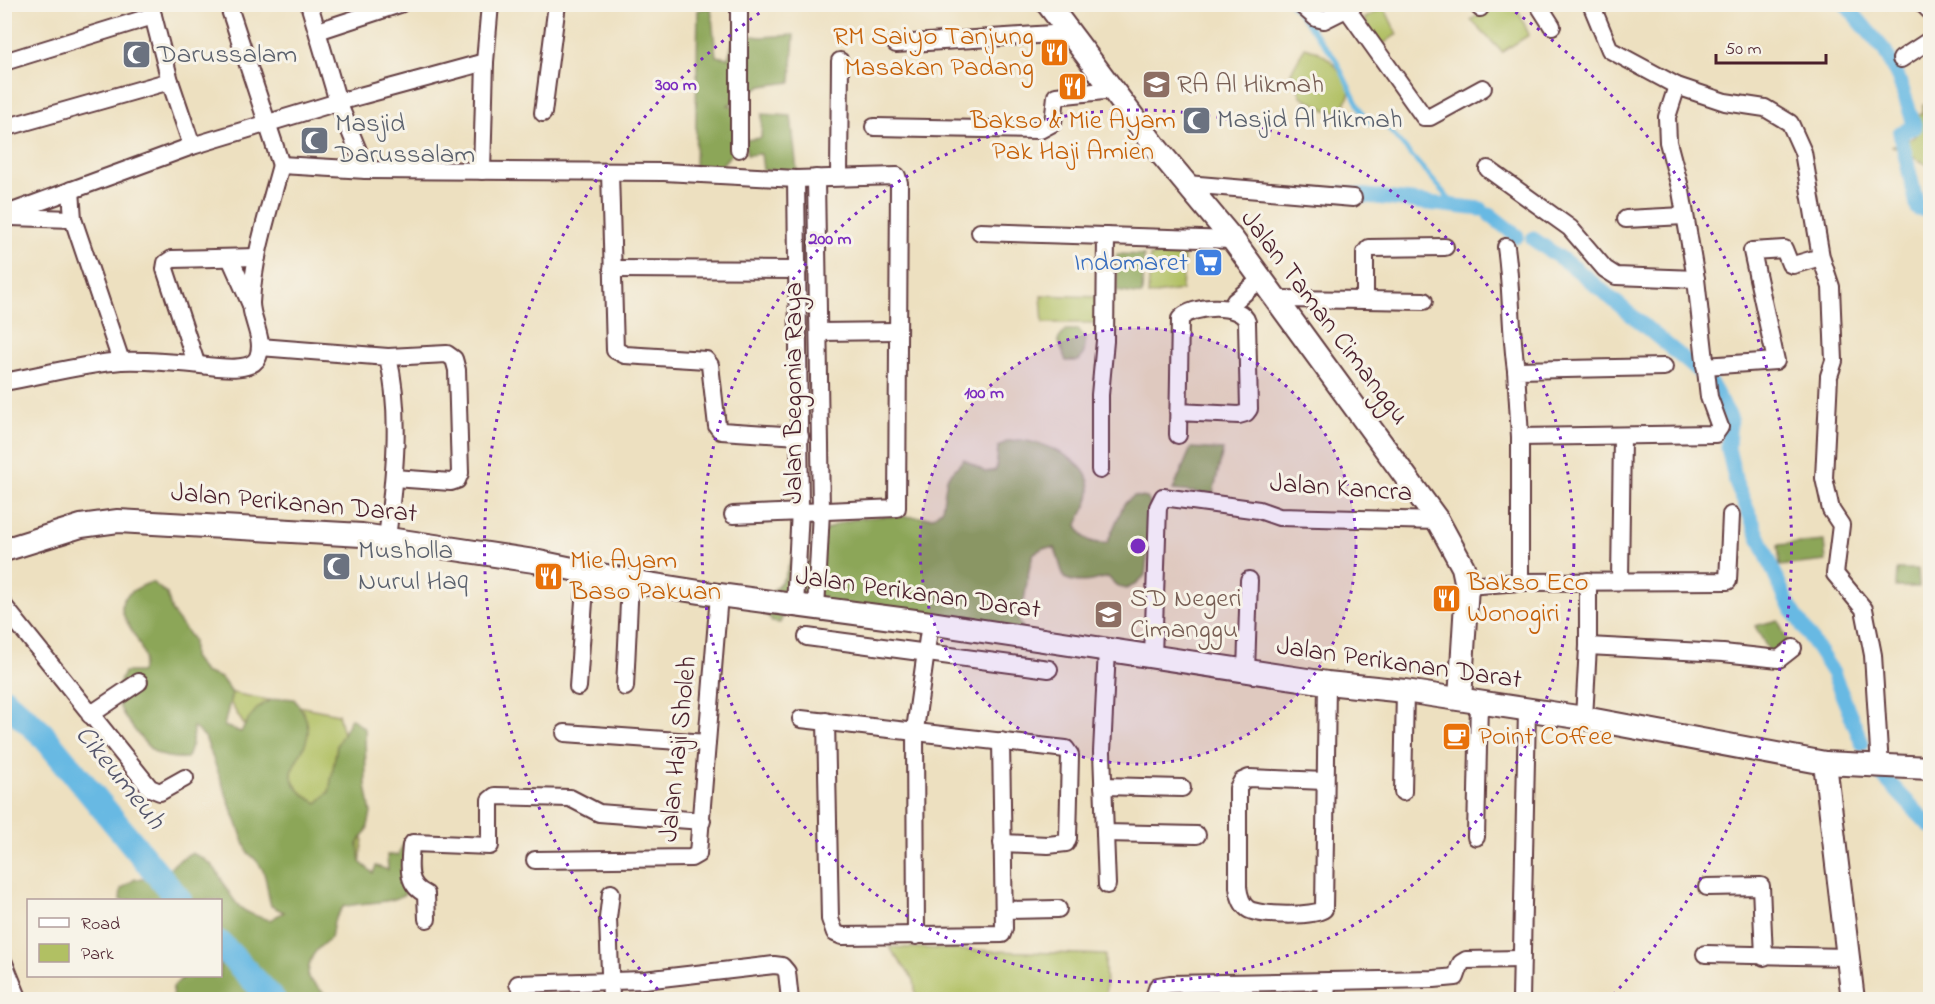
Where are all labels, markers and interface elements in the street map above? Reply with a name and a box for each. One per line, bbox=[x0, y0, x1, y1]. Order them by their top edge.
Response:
place label: RM Saiyo Tanjung Masakan Padang bbox=[833, 18, 1034, 88]
scale bar bbox=[1716, 27, 1826, 65]
place label: Darussalam bbox=[156, 36, 297, 75]
restaurant icon: RM Saiyo Tanjung Masakan Padang bbox=[1039, 37, 1071, 69]
text: 50 m bbox=[1725, 37, 1762, 63]
mosque icon: Darussalam bbox=[120, 39, 152, 71]
place label: RA Al Hikmah bbox=[1177, 66, 1324, 105]
school or university icon: RA Al Hikmah bbox=[1140, 69, 1172, 101]
restaurant icon: Bakso & Mie Ayam Pak Haji Amien bbox=[1057, 70, 1089, 102]
text: 300 m bbox=[654, 73, 697, 99]
place label: Masjid Al Hikmah bbox=[1217, 101, 1403, 140]
place label: Bakso & Mie Ayam Pak Haji Amien bbox=[969, 102, 1176, 172]
mosque icon: Masjid Al Hikmah bbox=[1180, 104, 1212, 136]
place label: Masjid Darussalam bbox=[334, 105, 475, 175]
mosque icon: Masjid Darussalam bbox=[298, 124, 330, 156]
street label: Jalan Taman Cimanggu bbox=[1230, 202, 1418, 434]
text: 200 m bbox=[808, 227, 852, 253]
place label: Indomaret bbox=[1074, 244, 1188, 283]
supermarket icon: Indomaret bbox=[1193, 247, 1225, 279]
street label: Jalan Begonia Raya bbox=[775, 282, 814, 504]
text: 100 m bbox=[964, 381, 1004, 407]
street label: Jalan Kancra bbox=[1268, 465, 1414, 513]
street label: Jalan Perikanan Darat bbox=[169, 474, 419, 534]
place label: Musholla Nurul Haq bbox=[358, 532, 468, 602]
centre of rings bbox=[1128, 536, 1148, 556]
place label: Mie Ayam Baso Pakuan bbox=[569, 542, 721, 612]
mosque icon: Musholla Nurul Haq bbox=[321, 551, 353, 583]
street label: Jalan Perikanan Darat bbox=[793, 557, 1043, 631]
restaurant icon: Mie Ayam Baso Pakuan bbox=[533, 561, 565, 593]
place label: Bakso Eco Wonogiri bbox=[1466, 564, 1589, 634]
place label: SD Negeri Cimanggu bbox=[1130, 580, 1242, 650]
restaurant icon: Bakso Eco Wonogiri bbox=[1430, 583, 1462, 615]
school or university icon: SD Negeri Cimanggu bbox=[1093, 599, 1125, 631]
street label: Jalan Perikanan Darat bbox=[1274, 627, 1524, 701]
street label: Jalan Haji Sholeh bbox=[650, 654, 708, 844]
water label: Cikeumeuh bbox=[64, 717, 175, 840]
place label: Point Coffee bbox=[1478, 718, 1613, 757]
cafe icon: Point Coffee bbox=[1441, 721, 1473, 753]
legend bbox=[27, 899, 222, 977]
text: Road bbox=[81, 912, 120, 938]
text: Park bbox=[81, 942, 114, 968]

